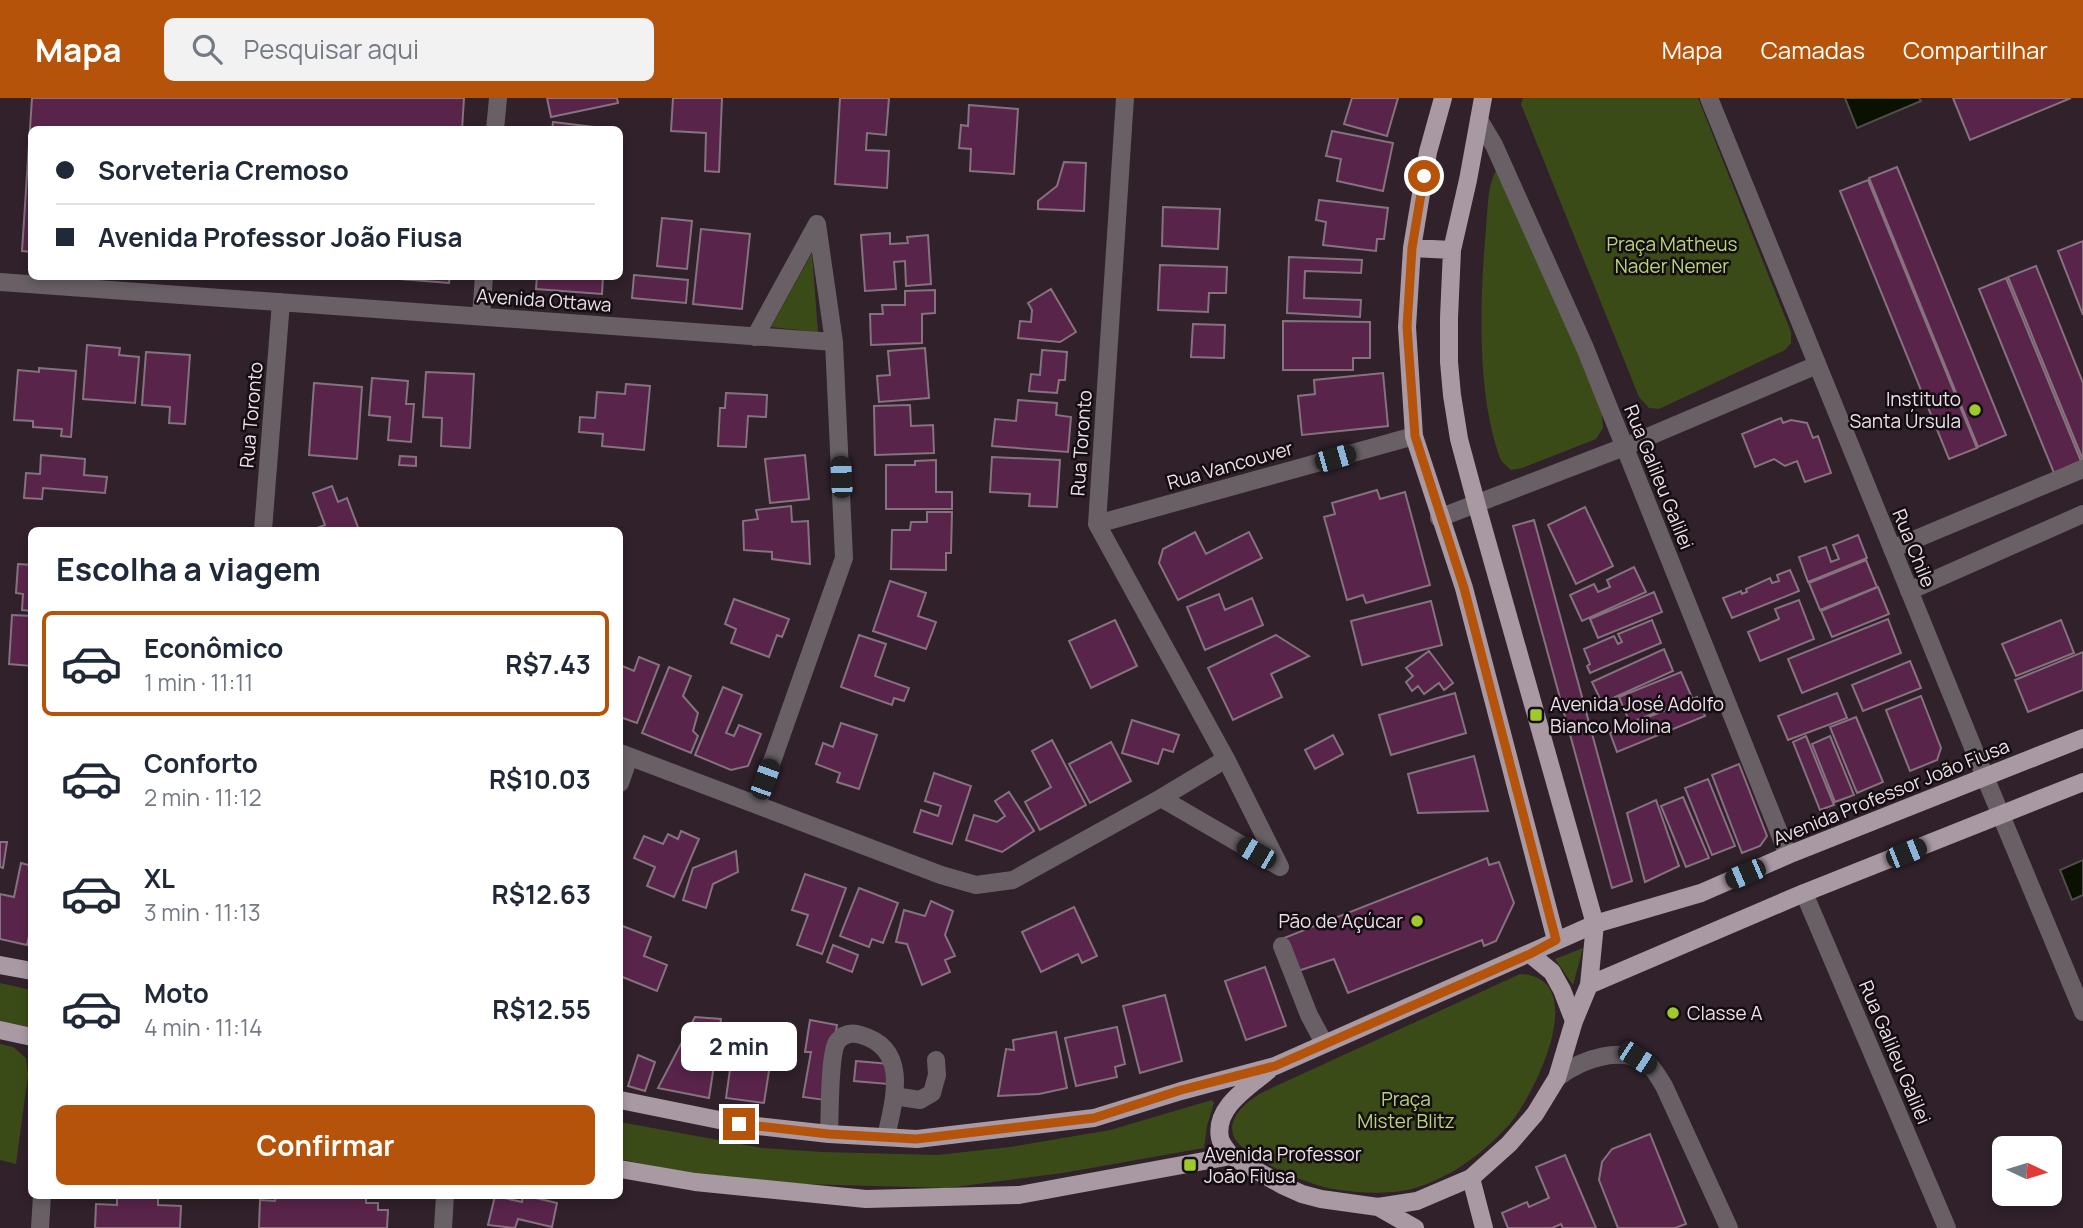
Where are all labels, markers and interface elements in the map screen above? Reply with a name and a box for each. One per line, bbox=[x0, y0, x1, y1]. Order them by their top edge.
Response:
search box bbox=[164, 18, 654, 81]
text: Mapa bbox=[35, 27, 122, 72]
icon: search bbox=[188, 30, 226, 68]
text: Pesquisar aqui bbox=[244, 31, 419, 67]
text: Mapa bbox=[1662, 33, 1723, 66]
text: Camadas bbox=[1761, 33, 1865, 66]
text: Compartilhar bbox=[1903, 33, 2048, 66]
text: Sorveteria Cremoso bbox=[98, 152, 349, 188]
route start bbox=[1408, 160, 1440, 192]
text: Avenida Professor João Fiusa bbox=[98, 219, 462, 255]
park label: Praça Matheus Nader Nemer bbox=[1606, 231, 1738, 279]
street label: Avenida Ottawa bbox=[476, 282, 612, 318]
street label: Rua Toronto bbox=[233, 361, 269, 469]
place label: Instituto Santa Úrsula bbox=[1849, 386, 1961, 434]
street label: Rua Toronto bbox=[1064, 389, 1098, 497]
street label: Rua Galileu Galilei bbox=[1618, 401, 1700, 553]
marker: Instituto Santa Úrsula bbox=[1967, 402, 1983, 418]
street label: Rua Vancouver bbox=[1164, 435, 1296, 495]
car bbox=[1312, 442, 1359, 474]
car bbox=[830, 455, 853, 499]
street label: Rua Chile bbox=[1886, 505, 1942, 591]
text: Escolha a viagem bbox=[56, 547, 321, 591]
text: Econômico bbox=[144, 630, 283, 666]
icon: car bbox=[60, 632, 123, 695]
text: R$7.43 bbox=[505, 646, 591, 682]
text: 1 min · 11:11 bbox=[144, 666, 253, 698]
place label: Avenida José Adolfo Bianco Molina bbox=[1550, 691, 1724, 739]
marker: Avenida José Adolfo Bianco Molina bbox=[1528, 707, 1544, 723]
street label: Avenida Professor João Fiusa bbox=[1769, 733, 2013, 851]
text: Conforto bbox=[144, 745, 258, 781]
icon: car bbox=[60, 747, 123, 810]
car bbox=[748, 756, 783, 802]
text: R$10.03 bbox=[489, 761, 591, 797]
text: 2 min · 11:12 bbox=[144, 781, 262, 813]
car bbox=[1233, 833, 1280, 873]
car bbox=[1883, 835, 1930, 871]
car bbox=[1722, 856, 1769, 892]
text: XL bbox=[144, 860, 175, 896]
icon: car bbox=[60, 862, 123, 925]
text: R$12.63 bbox=[491, 876, 591, 912]
text: 3 min · 11:13 bbox=[144, 896, 261, 928]
place label: Pão de Açúcar bbox=[1279, 908, 1403, 934]
marker: Pão de Açúcar bbox=[1409, 913, 1425, 929]
text: Moto bbox=[144, 975, 209, 1011]
street label: Rua Galileu Galilei bbox=[1853, 976, 1937, 1128]
icon: car bbox=[60, 977, 123, 1040]
text: R$12.55 bbox=[492, 991, 591, 1027]
place label: Classe A bbox=[1687, 1000, 1762, 1026]
marker: Classe A bbox=[1665, 1005, 1681, 1021]
text: 4 min · 11:14 bbox=[144, 1011, 262, 1043]
callout: 2 min bbox=[681, 1023, 797, 1072]
text: 2 min bbox=[709, 1030, 769, 1062]
car bbox=[1614, 1038, 1661, 1078]
park label: Praça Mister Blitz bbox=[1357, 1086, 1455, 1134]
button: Confirmar bbox=[56, 1105, 595, 1185]
route end bbox=[723, 1108, 755, 1140]
north arrow bbox=[1992, 1136, 2062, 1206]
map controls bbox=[1992, 1136, 2062, 1206]
place label: Avenida Professor João Fiusa bbox=[1204, 1141, 1362, 1189]
marker: Avenida Professor João Fiusa bbox=[1182, 1157, 1198, 1173]

